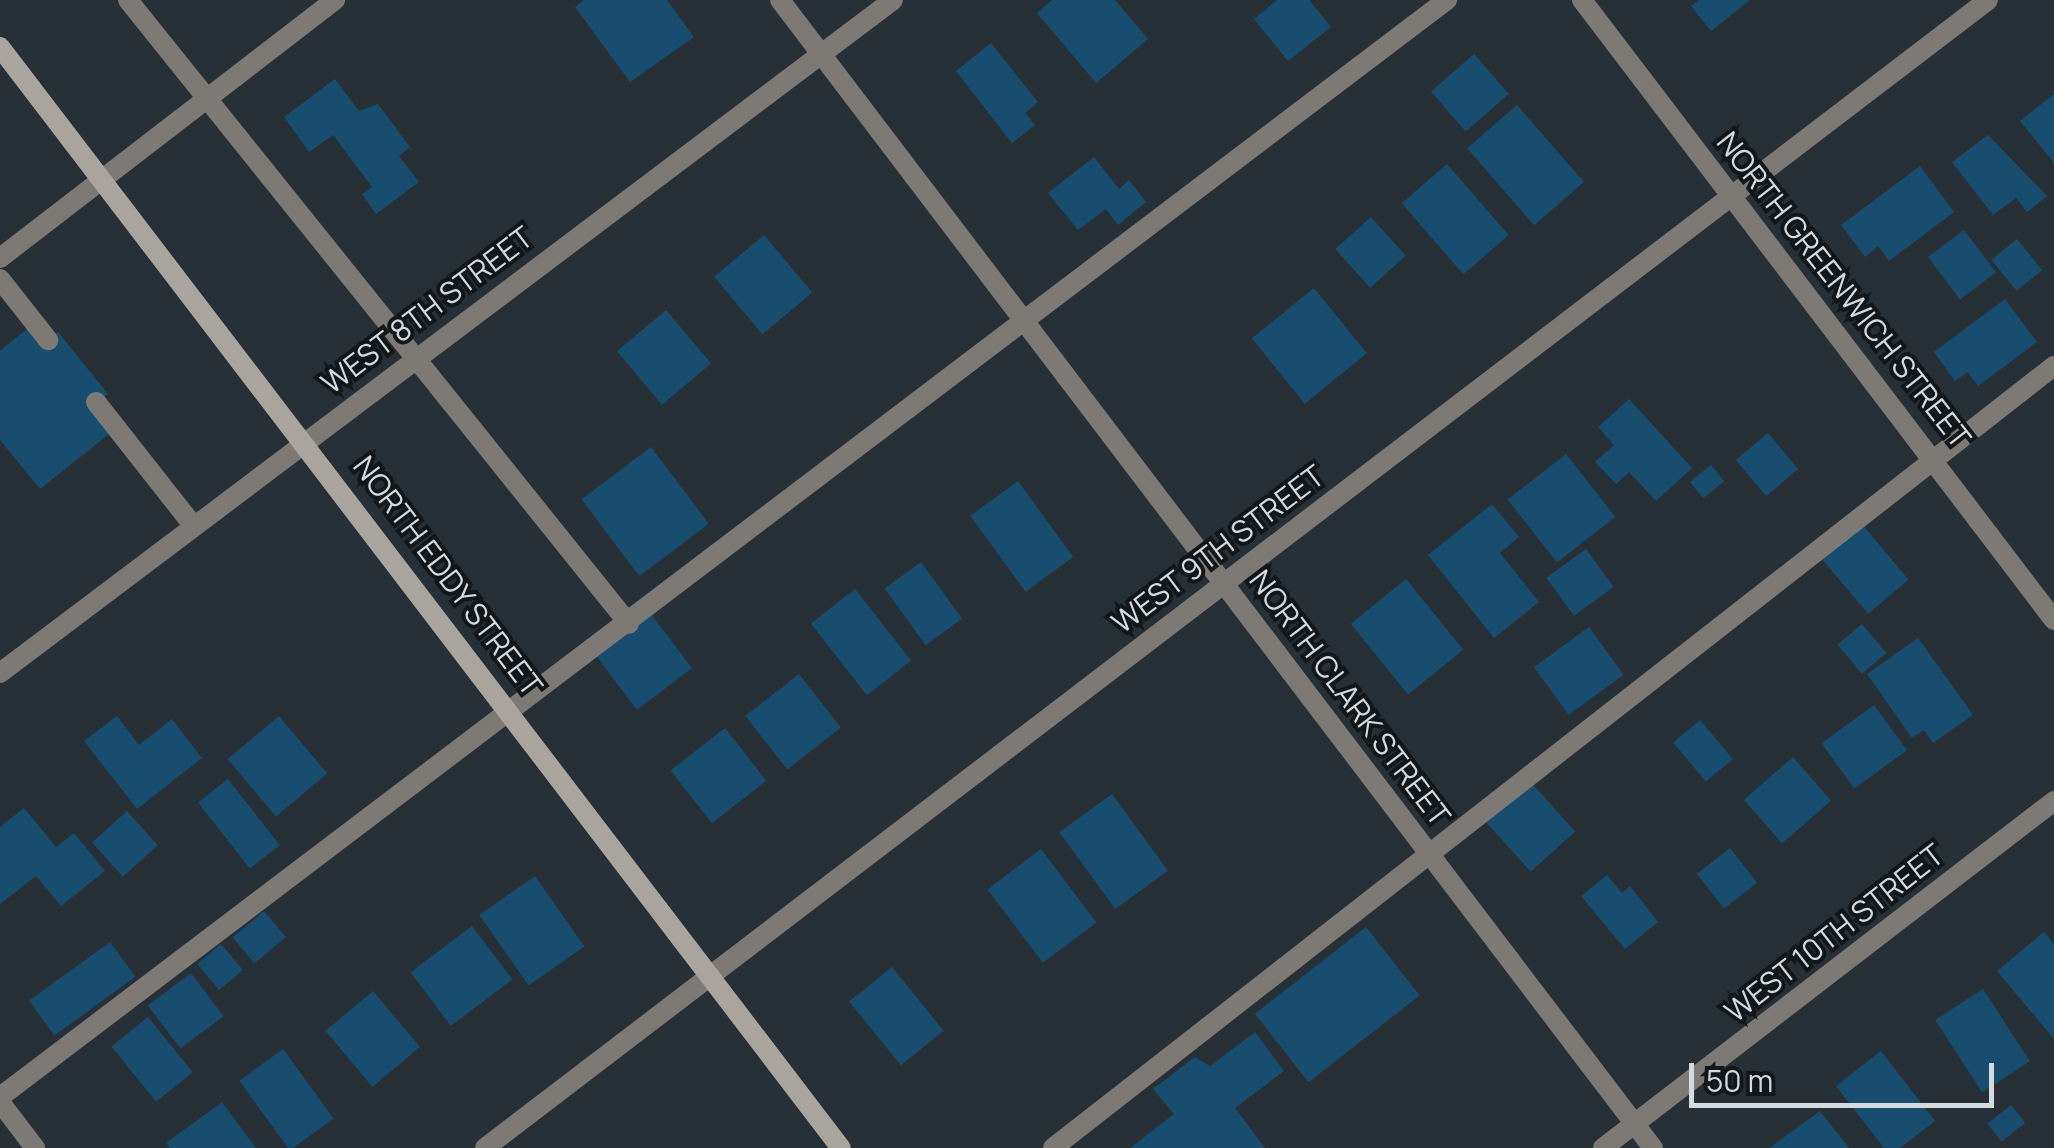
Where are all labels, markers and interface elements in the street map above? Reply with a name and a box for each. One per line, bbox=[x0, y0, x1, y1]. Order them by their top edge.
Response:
street label: NORTH GREENWICH STREET bbox=[1709, 125, 1979, 455]
street label: WEST 8TH STREET bbox=[314, 219, 540, 401]
street label: NORTH EDDY STREET bbox=[346, 449, 550, 703]
street label: WEST 9TH STREET bbox=[1104, 457, 1332, 641]
street label: NORTH CLARK STREET bbox=[1242, 563, 1458, 833]
street label: WEST 10TH STREET bbox=[1717, 836, 1951, 1030]
scale bar bbox=[1694, 1043, 1999, 1105]
text: 50 m bbox=[1706, 1060, 1773, 1101]

